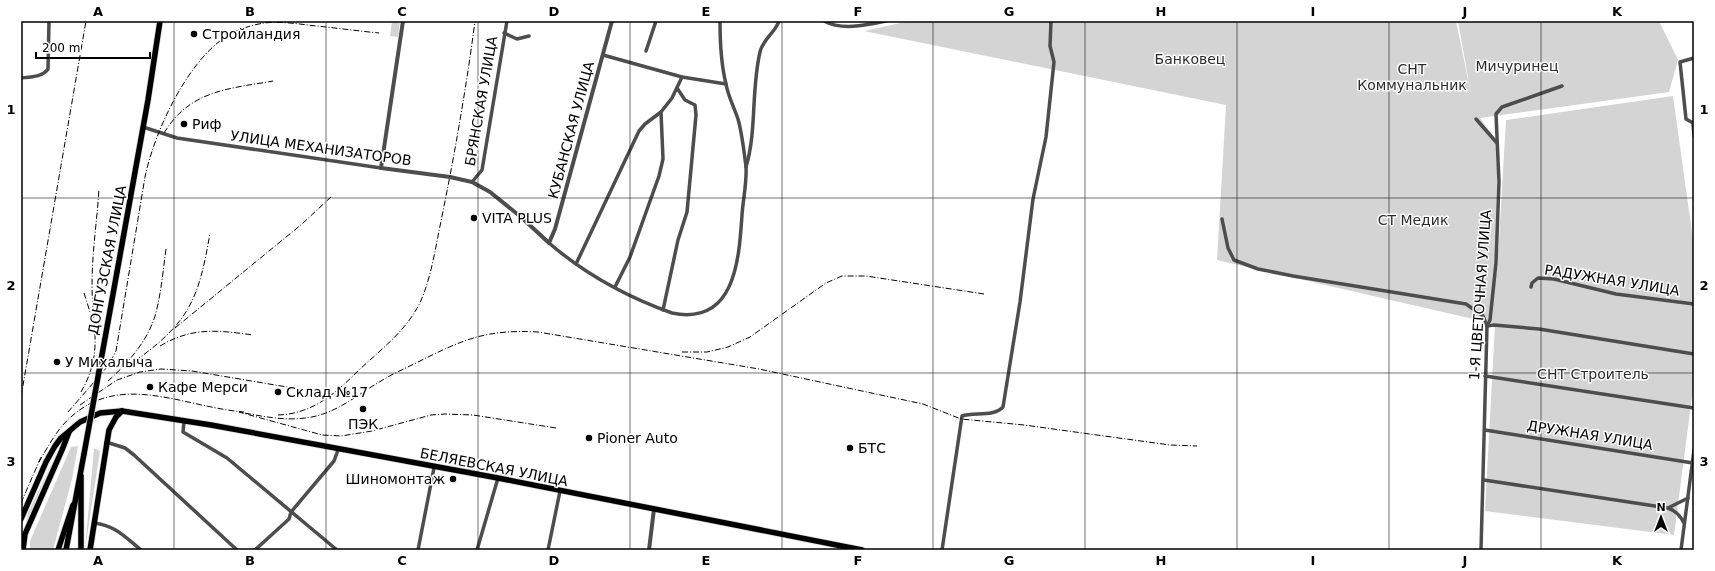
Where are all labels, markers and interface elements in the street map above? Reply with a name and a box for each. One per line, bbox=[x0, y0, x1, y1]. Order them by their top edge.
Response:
text: A bbox=[93, 4, 103, 19]
text: B bbox=[245, 4, 255, 19]
text: C bbox=[397, 4, 407, 19]
text: D bbox=[549, 4, 560, 19]
text: E bbox=[702, 4, 710, 19]
text: F bbox=[854, 4, 862, 19]
text: G bbox=[1004, 4, 1014, 19]
text: H bbox=[1156, 4, 1166, 19]
text: I bbox=[1311, 4, 1315, 19]
text: J bbox=[1462, 4, 1467, 19]
text: K bbox=[1612, 4, 1623, 19]
place label: Стройландия bbox=[202, 26, 300, 42]
marker: Стройландия bbox=[189, 29, 199, 39]
scale bar bbox=[36, 34, 150, 60]
street label: БРЯНСКАЯ УЛИЦА bbox=[462, 34, 500, 167]
text: 200 m bbox=[42, 41, 80, 55]
park label: Банковец bbox=[1155, 51, 1225, 67]
park label: Мичуринец bbox=[1475, 58, 1559, 74]
street label: КУБАНСКАЯ УЛИЦА bbox=[545, 59, 597, 200]
park label: СНТ Коммунальник bbox=[1357, 61, 1467, 93]
text: 1 bbox=[6, 102, 16, 117]
text: 1 bbox=[1699, 102, 1709, 117]
place label: Риф bbox=[192, 116, 222, 132]
marker: Риф bbox=[179, 119, 189, 129]
street label: УЛИЦА МЕХАНИЗАТОРОВ bbox=[229, 127, 413, 169]
street label: ДОНГУЗСКАЯ УЛИЦА bbox=[85, 183, 129, 336]
street label: 1-Я ЦВЕТОЧНАЯ УЛИЦА bbox=[1466, 209, 1494, 381]
place label: VITA PLUS bbox=[482, 210, 552, 226]
park label: СТ Медик bbox=[1378, 212, 1448, 228]
marker: VITA PLUS bbox=[469, 213, 479, 223]
street label: РАДУЖНАЯ УЛИЦА bbox=[1543, 261, 1681, 299]
text: 2 bbox=[6, 278, 16, 293]
text: 2 bbox=[1699, 278, 1709, 293]
place label: У Михалыча bbox=[65, 354, 153, 370]
marker: У Михалыча bbox=[52, 357, 62, 367]
park label: СНТ Строитель bbox=[1537, 366, 1649, 382]
place label: Кафе Мерси bbox=[158, 379, 248, 395]
marker: Кафе Мерси bbox=[145, 382, 155, 392]
place label: Склад №17 bbox=[286, 384, 368, 400]
marker: Склад №17 bbox=[273, 387, 283, 397]
marker: ПЭК bbox=[358, 404, 368, 414]
place label: ПЭК bbox=[348, 416, 378, 432]
street label: ДРУЖНАЯ УЛИЦА bbox=[1526, 417, 1655, 453]
place label: Pioner Auto bbox=[597, 430, 678, 446]
marker: Pioner Auto bbox=[584, 433, 594, 443]
place label: БТС bbox=[858, 440, 886, 456]
marker: БТС bbox=[845, 443, 855, 453]
street label: БЕЛЯЕВСКАЯ УЛИЦА bbox=[419, 445, 570, 489]
text: 3 bbox=[6, 454, 16, 469]
text: 3 bbox=[1699, 454, 1709, 469]
place label: Шиномонтаж bbox=[346, 471, 445, 487]
marker: Шиномонтаж bbox=[448, 474, 458, 484]
north arrow bbox=[1641, 497, 1681, 537]
text: N bbox=[1656, 501, 1666, 514]
text: A bbox=[93, 553, 103, 568]
text: B bbox=[245, 553, 255, 568]
text: C bbox=[397, 553, 407, 568]
text: D bbox=[549, 553, 560, 568]
text: E bbox=[702, 553, 710, 568]
text: F bbox=[854, 553, 862, 568]
text: G bbox=[1004, 553, 1014, 568]
text: H bbox=[1156, 553, 1166, 568]
text: I bbox=[1311, 553, 1315, 568]
text: J bbox=[1462, 553, 1467, 568]
text: K bbox=[1612, 553, 1623, 568]

